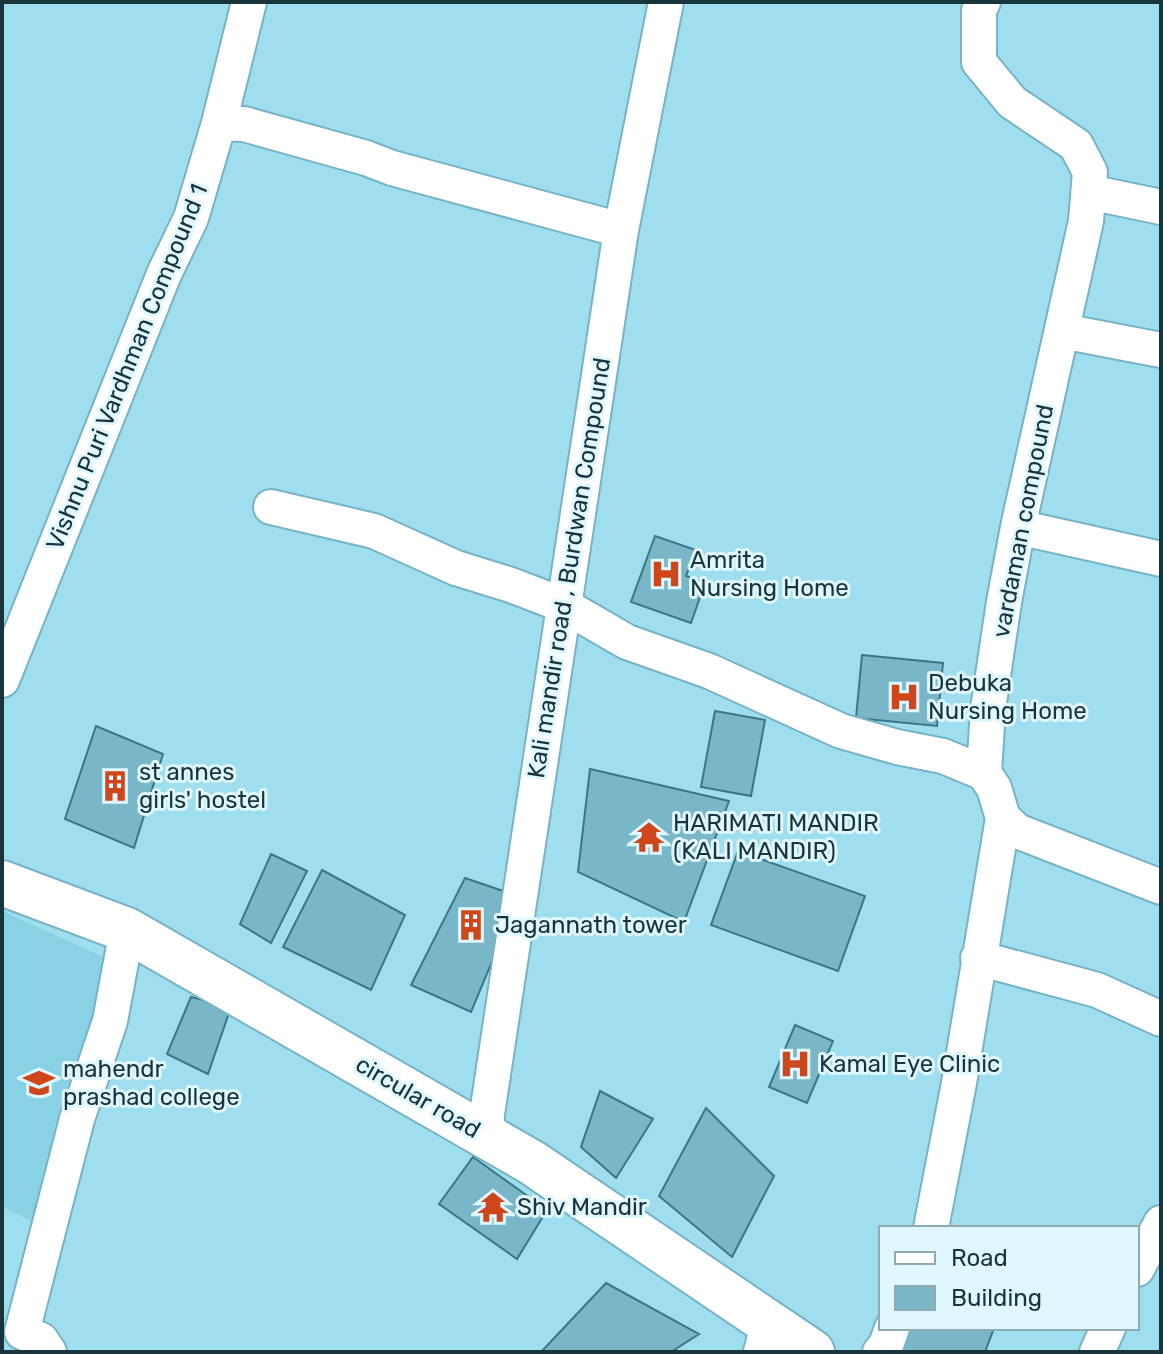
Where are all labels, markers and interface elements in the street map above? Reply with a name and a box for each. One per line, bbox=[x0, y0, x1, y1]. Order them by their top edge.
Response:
street label: Vishnu Puri Vardhman Compound 1 bbox=[41, 180, 213, 554]
street label: Kali mandir road , Burdwan Compound bbox=[522, 356, 616, 780]
street label: vardaman compound bbox=[987, 402, 1059, 640]
place label: Amrita Nursing Home bbox=[690, 546, 849, 602]
hospital icon: Amrita Nursing Home bbox=[649, 557, 683, 591]
place label: Debuka Nursing Home bbox=[928, 669, 1087, 725]
hospital icon: Debuka Nursing Home bbox=[887, 680, 921, 714]
place label: st annes girls' hostel bbox=[139, 758, 266, 814]
building icon: st annes girls' hostel bbox=[98, 769, 132, 803]
place label: HARIMATI MANDIR (KALI MANDIR) bbox=[673, 809, 879, 865]
temple icon: HARIMATI MANDIR (KALI MANDIR) bbox=[632, 820, 666, 854]
building icon: Jagannath tower bbox=[454, 908, 488, 942]
place label: Jagannath tower bbox=[495, 911, 687, 939]
hospital icon: Kamal Eye Clinic bbox=[778, 1047, 812, 1081]
street label: circular road bbox=[351, 1050, 485, 1144]
place label: Kamal Eye Clinic bbox=[819, 1050, 1000, 1078]
place label: mahendr prashad college bbox=[63, 1055, 240, 1111]
school or university icon: mahendr prashad college bbox=[22, 1066, 56, 1100]
temple icon: Shiv Mandir bbox=[476, 1190, 510, 1224]
place label: Shiv Mandir bbox=[517, 1193, 647, 1221]
legend bbox=[879, 1226, 1139, 1330]
text: Road bbox=[951, 1244, 1008, 1272]
text: Building bbox=[951, 1284, 1042, 1312]

